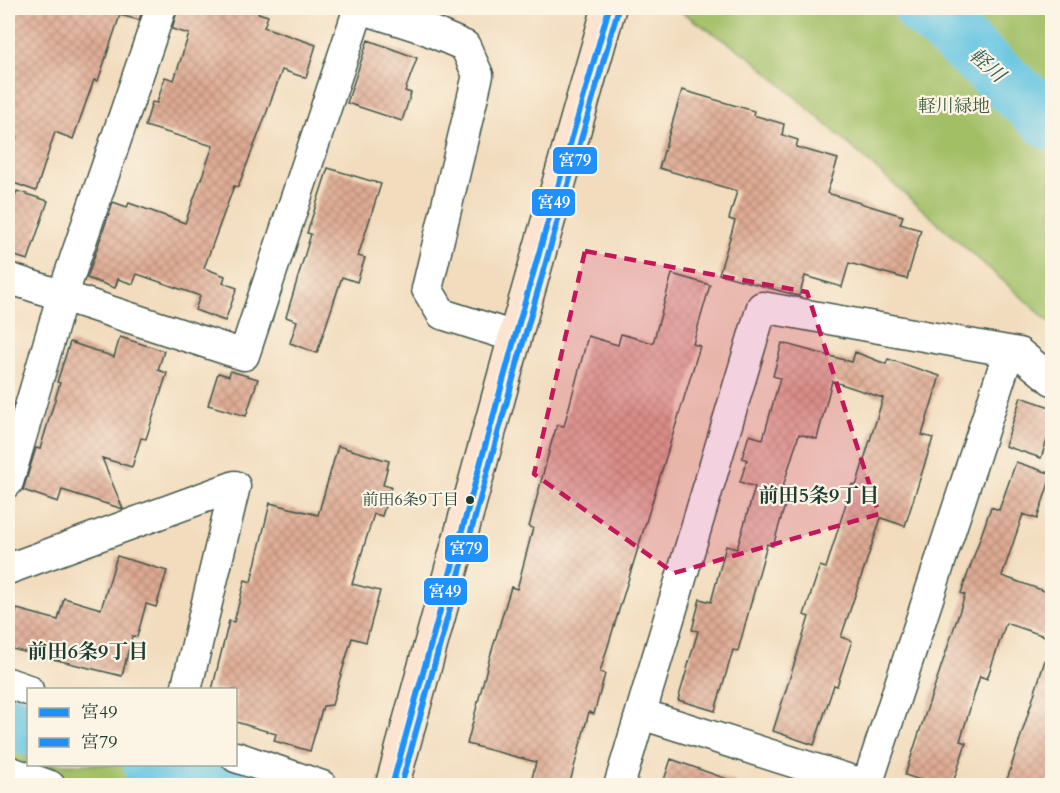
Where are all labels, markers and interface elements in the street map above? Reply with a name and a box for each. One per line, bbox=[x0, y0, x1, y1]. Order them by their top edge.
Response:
water label: 軽川 bbox=[963, 42, 1012, 90]
park label: 軽川緑地 bbox=[918, 94, 990, 119]
line badge: 宮79 bbox=[552, 146, 598, 175]
text: 宮79 bbox=[559, 150, 591, 172]
line badge: 宮49 bbox=[531, 188, 576, 217]
text: 宮49 bbox=[538, 192, 570, 214]
district label: 前田5条9丁目 bbox=[759, 482, 879, 509]
place label: 前田6条9丁目 bbox=[363, 489, 459, 511]
marker: 前田6条9丁目 bbox=[464, 494, 476, 506]
line badge: 宮79 bbox=[444, 534, 489, 563]
text: 宮79 bbox=[450, 538, 482, 560]
line badge: 宮49 bbox=[423, 577, 468, 606]
text: 宮49 bbox=[429, 581, 461, 603]
district label: 前田6条9丁目 bbox=[28, 638, 148, 665]
legend bbox=[27, 688, 237, 766]
text: 宮49 bbox=[81, 700, 117, 725]
text: 宮79 bbox=[81, 730, 117, 755]

